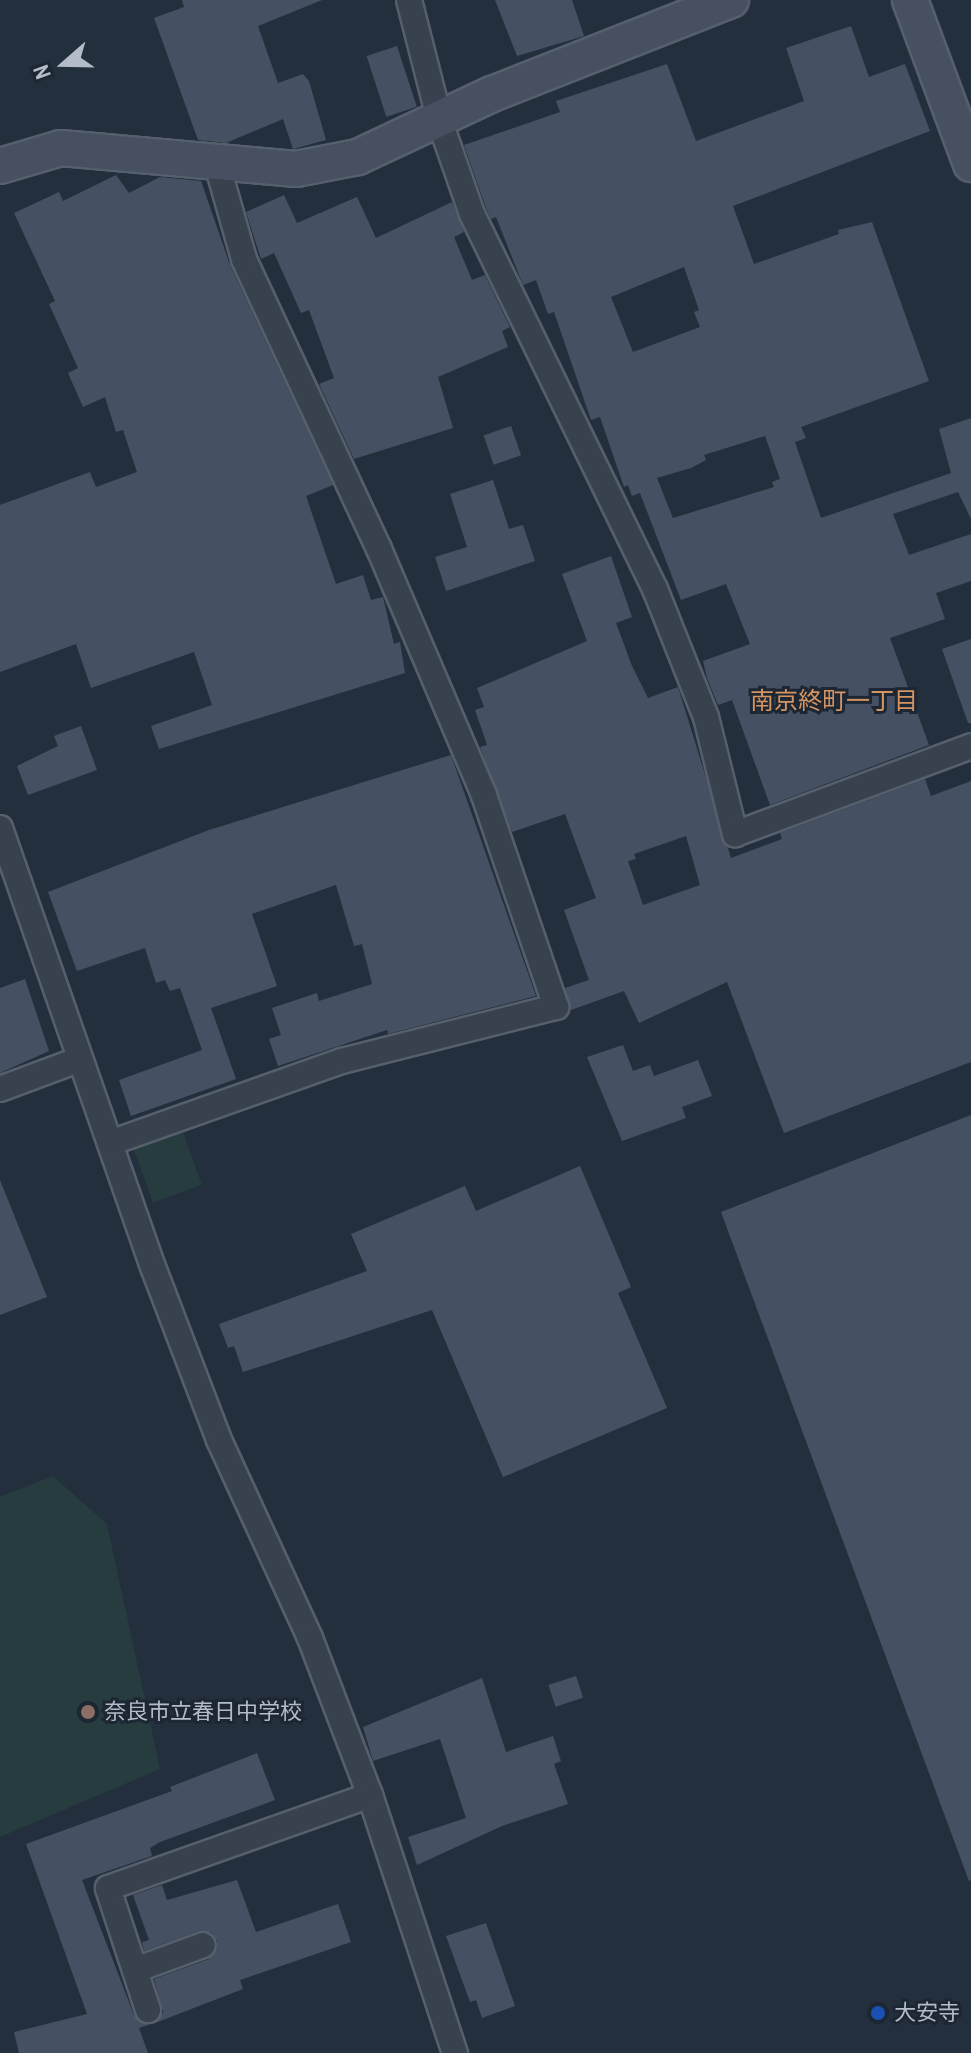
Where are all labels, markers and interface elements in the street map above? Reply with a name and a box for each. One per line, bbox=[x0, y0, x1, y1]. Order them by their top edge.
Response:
north arrow bbox=[24, 24, 104, 104]
text: N bbox=[25, 61, 58, 83]
district label: 南京終町一丁目 bbox=[750, 687, 918, 715]
place label: 奈良市立春日中学校 bbox=[104, 1699, 302, 1725]
marker: 奈良市立春日中学校 bbox=[79, 1703, 97, 1721]
place label: 大安寺 bbox=[894, 2000, 960, 2026]
marker: 大安寺 bbox=[869, 2004, 887, 2022]

